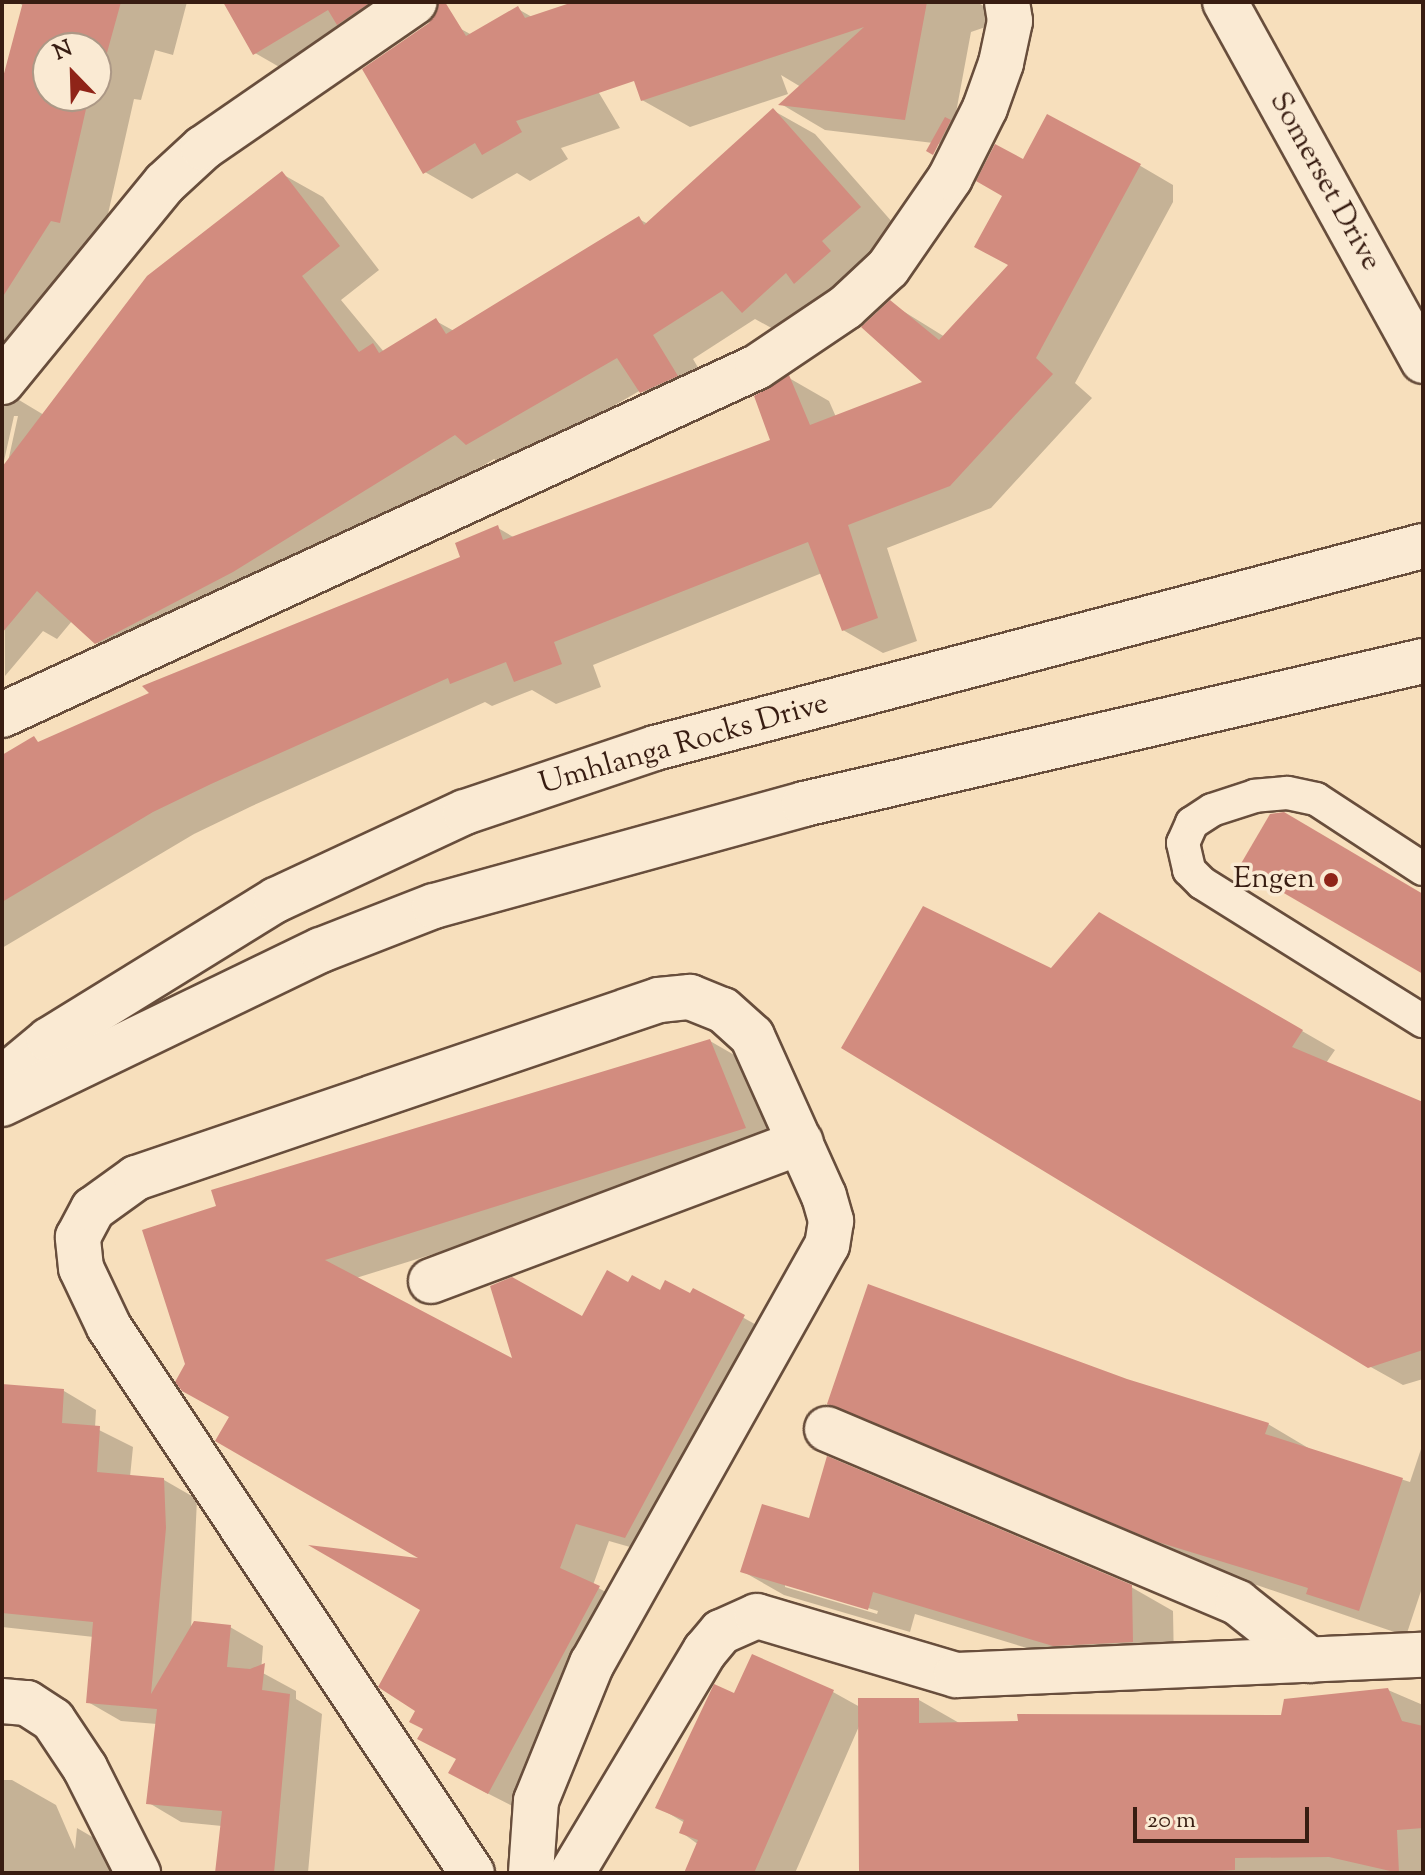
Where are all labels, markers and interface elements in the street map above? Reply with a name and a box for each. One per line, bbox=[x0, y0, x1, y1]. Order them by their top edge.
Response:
north arrow bbox=[32, 32, 112, 112]
text: N bbox=[49, 34, 78, 70]
street label: Somerset Drive bbox=[1260, 86, 1388, 278]
street label: Umhlanga Rocks Drive bbox=[536, 687, 832, 803]
place label: Engen bbox=[1233, 862, 1315, 898]
marker: Engen bbox=[1322, 871, 1340, 889]
scale bar bbox=[1137, 1791, 1313, 1841]
text: 20 m bbox=[1147, 1804, 1196, 1838]

